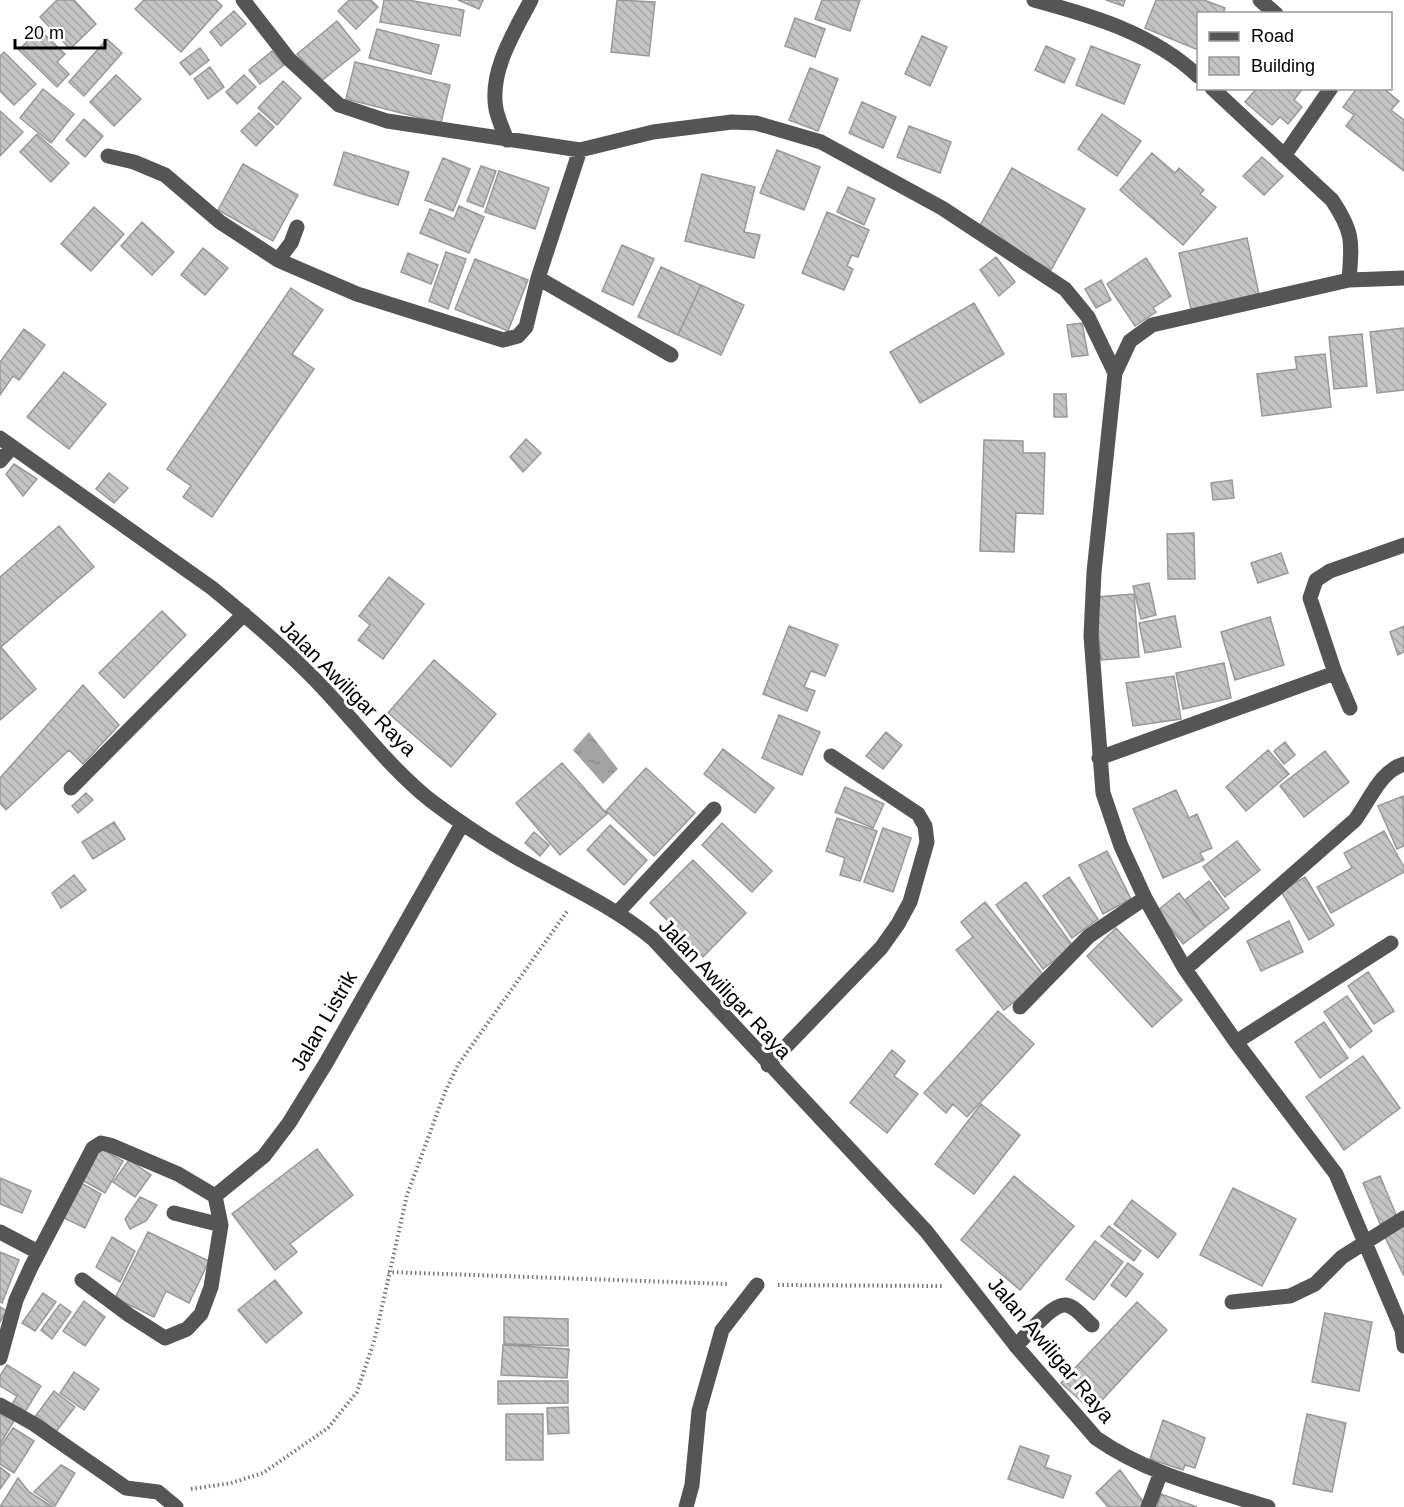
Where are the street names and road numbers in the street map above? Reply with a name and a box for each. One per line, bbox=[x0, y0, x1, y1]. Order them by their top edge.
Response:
street label: Jalan Awiligar Raya bbox=[276, 615, 421, 761]
street label: Jalan Awiligar Raya bbox=[655, 914, 796, 1064]
street label: Jalan Listrik bbox=[286, 967, 361, 1075]
street label: Jalan Awiligar Raya bbox=[984, 1272, 1119, 1427]

